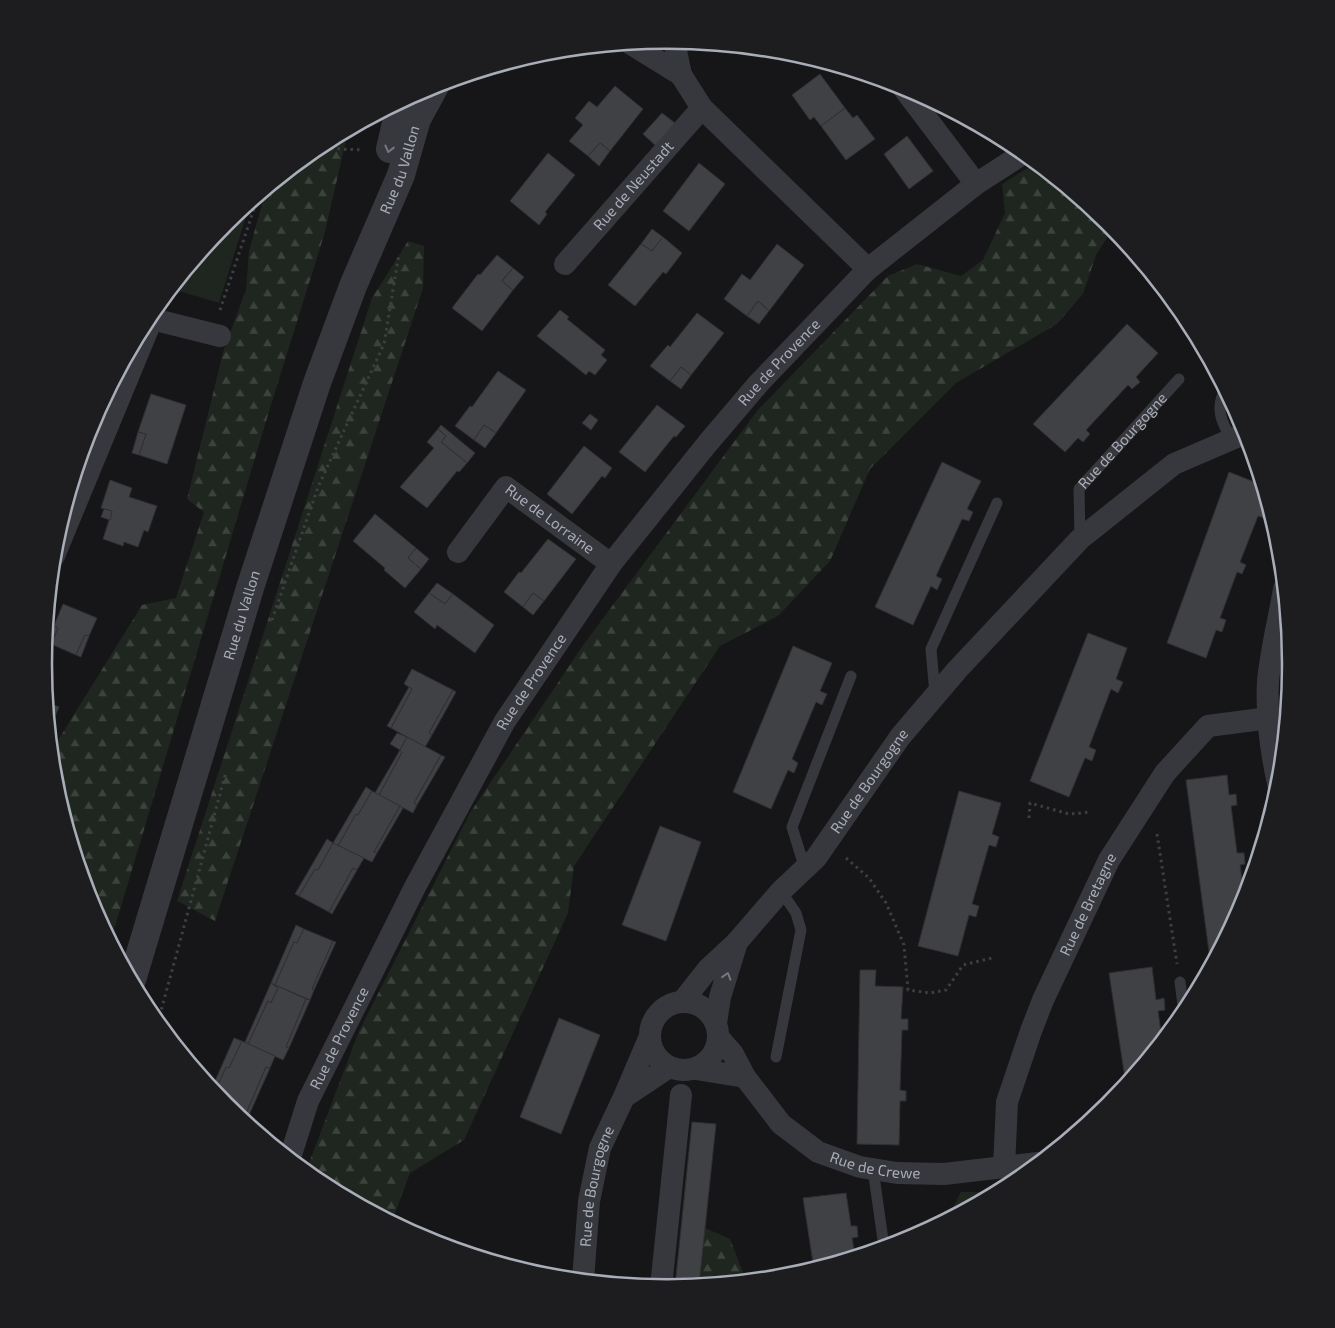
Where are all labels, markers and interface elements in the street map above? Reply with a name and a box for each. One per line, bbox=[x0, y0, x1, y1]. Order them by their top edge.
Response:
street label: Rue du Vallon bbox=[375, 123, 423, 216]
street label: Rue de Neustadt bbox=[589, 137, 677, 233]
one-way arrow bbox=[385, 145, 395, 153]
street label: Rue de Provence bbox=[734, 315, 824, 409]
street label: Rue de Bourgogne bbox=[1074, 388, 1170, 492]
street label: Rue de Lorraine bbox=[502, 480, 598, 557]
street label: Rue du Vallon bbox=[219, 568, 263, 662]
street label: Rue de Provence bbox=[492, 630, 569, 733]
street label: Rue de Bourgogne bbox=[826, 724, 911, 837]
street label: Rue de Bretagne bbox=[1055, 849, 1119, 958]
one-way arrow bbox=[721, 972, 731, 980]
street label: Rue de Provence bbox=[305, 983, 372, 1092]
street label: Rue de Bourgogne bbox=[576, 1122, 617, 1248]
street label: Rue de Crewe bbox=[828, 1147, 921, 1181]

